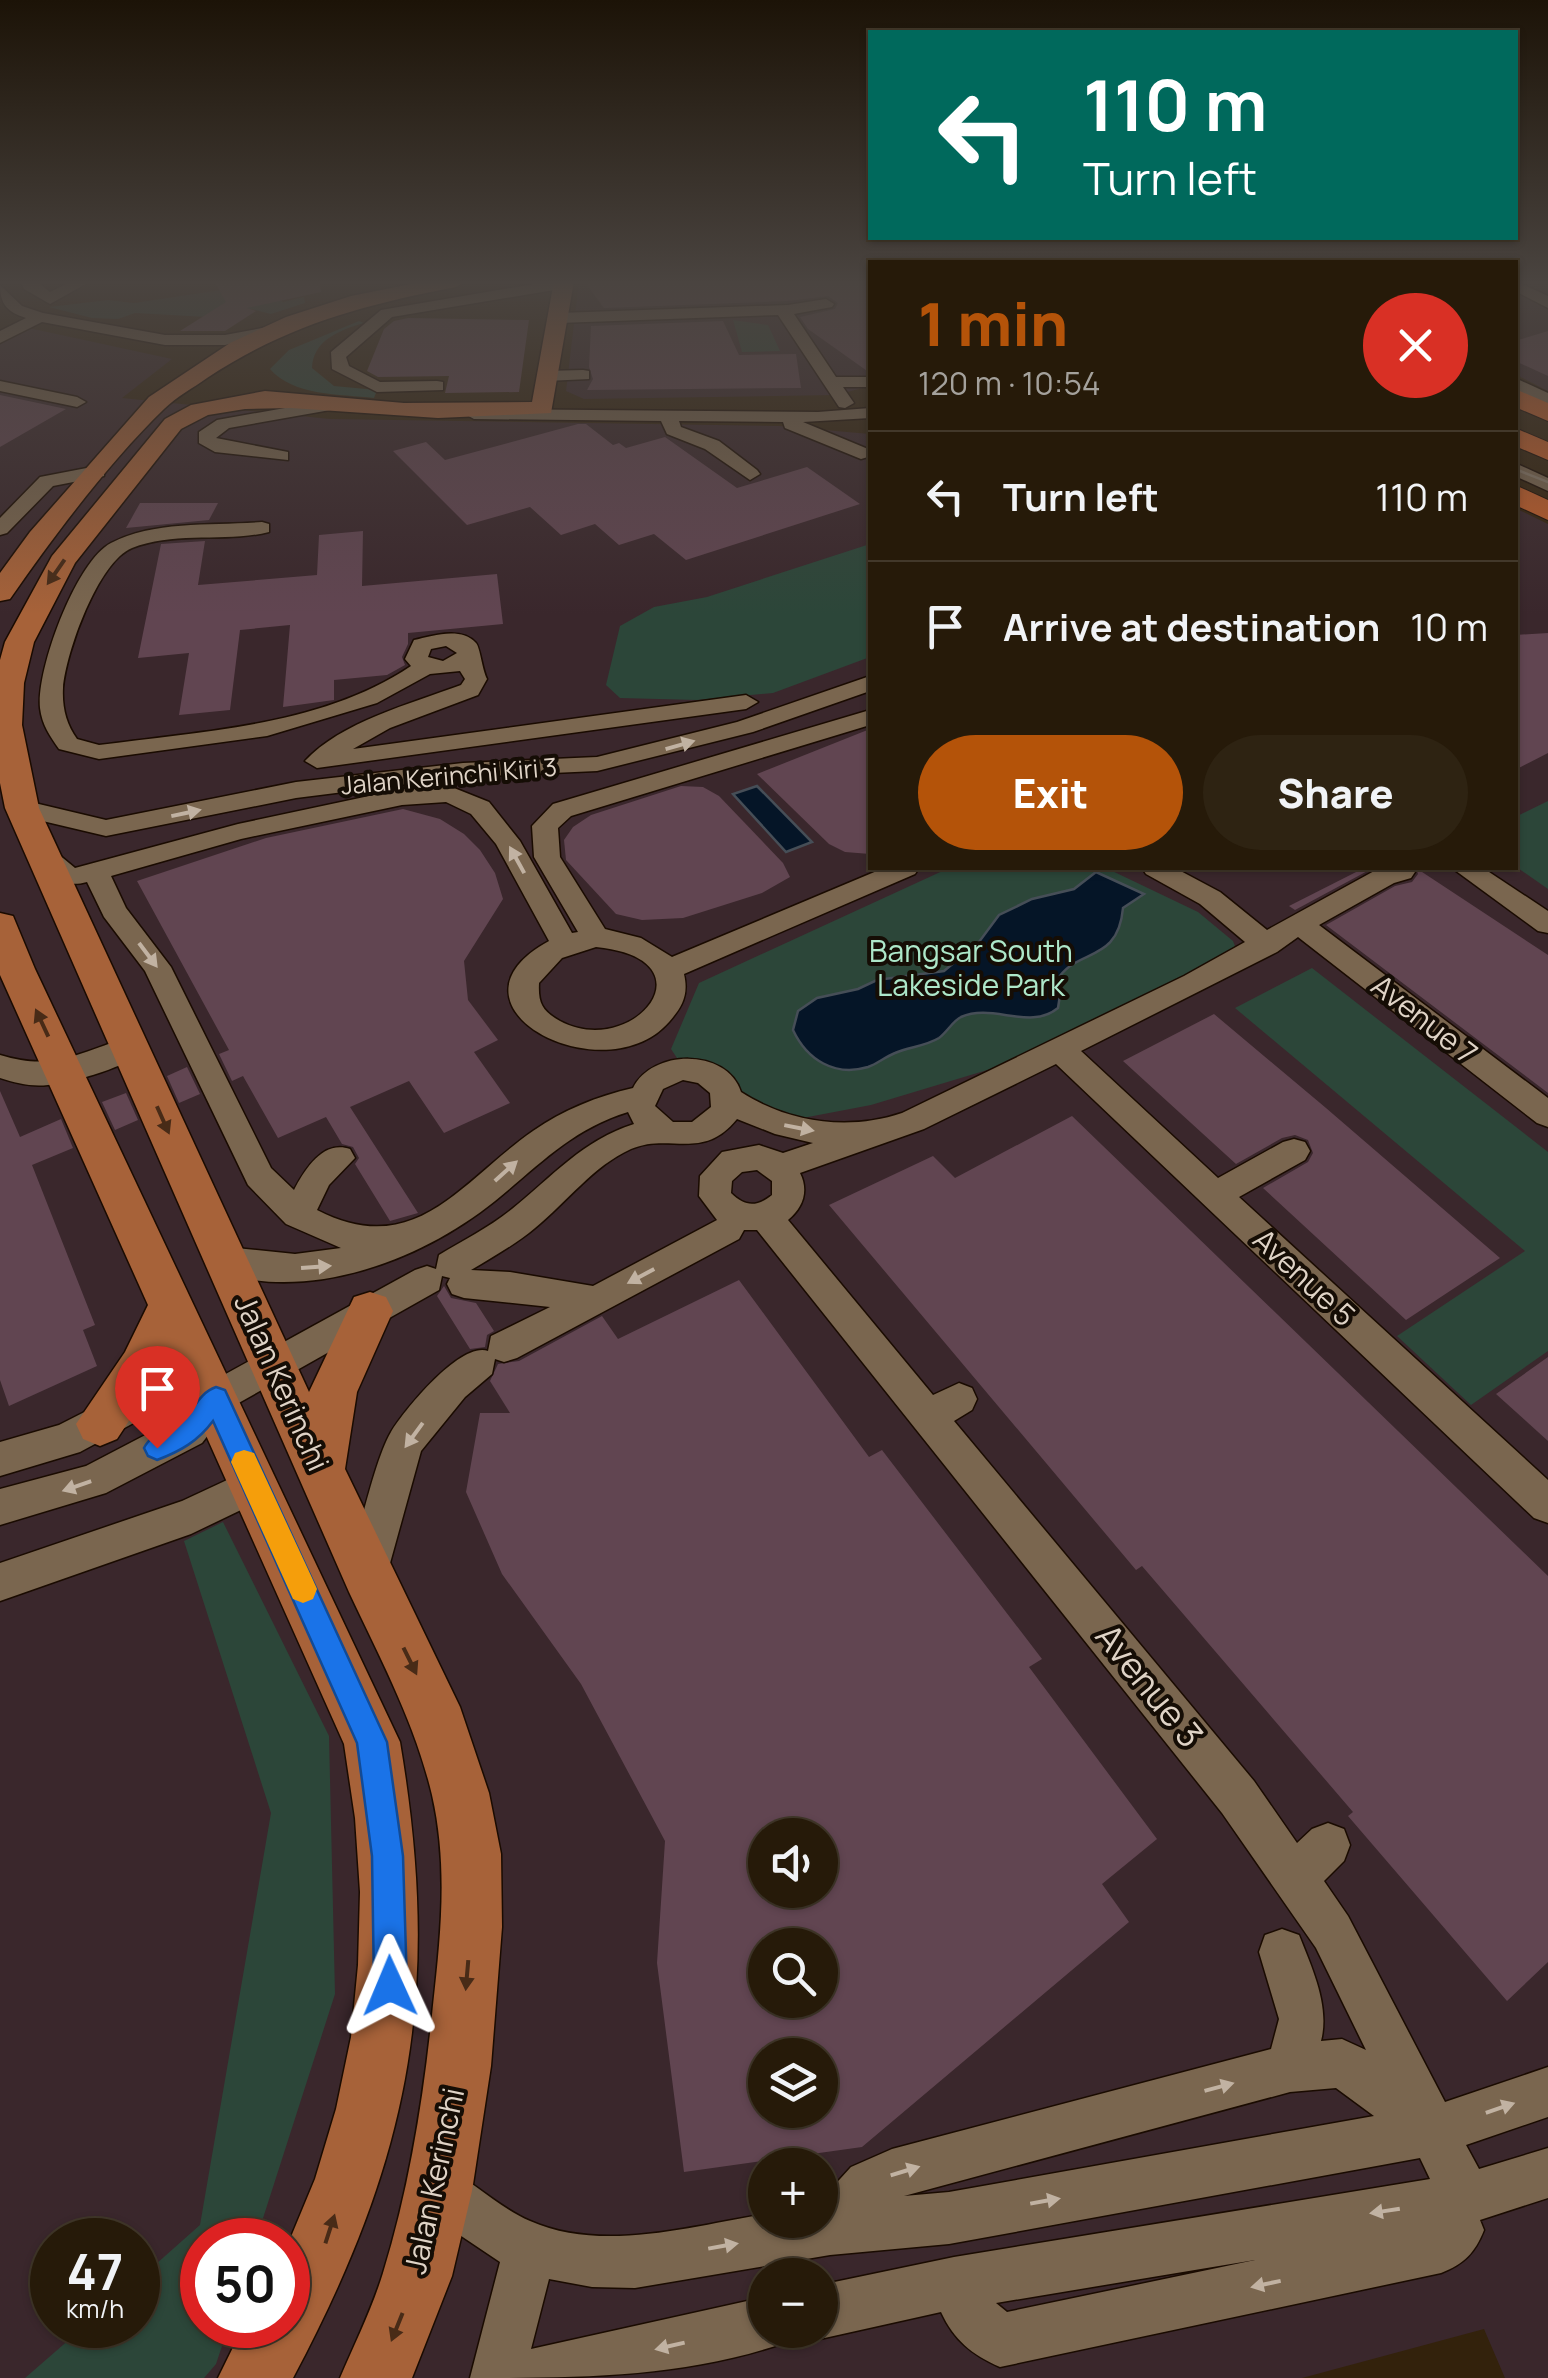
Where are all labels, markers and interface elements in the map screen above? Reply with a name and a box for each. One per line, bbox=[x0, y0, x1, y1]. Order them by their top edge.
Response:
text: 110 m bbox=[1083, 56, 1267, 152]
icon: left bbox=[918, 70, 1048, 200]
text: Turn left bbox=[1083, 147, 1257, 209]
text: 1 min bbox=[918, 282, 1068, 364]
button: close bbox=[1363, 293, 1468, 398]
text: 120 m · 10:54 bbox=[918, 361, 1101, 405]
icon: left bbox=[918, 469, 973, 524]
text: Turn left bbox=[1003, 470, 1159, 522]
text: 110 m bbox=[1375, 470, 1468, 522]
one-way arrow bbox=[47, 558, 66, 585]
icon: arrive bbox=[918, 599, 973, 654]
text: Arrive at destination bbox=[1003, 600, 1380, 652]
text: 10 m bbox=[1410, 600, 1488, 652]
button: Exit bbox=[918, 735, 1183, 850]
button: Share bbox=[1203, 735, 1468, 850]
one-way arrow bbox=[665, 737, 696, 752]
street label: Jalan Kerinchi Kiri 3 bbox=[339, 749, 559, 802]
one-way arrow bbox=[171, 805, 202, 821]
one-way arrow bbox=[509, 845, 526, 874]
park label: Bangsar South Lakeside Park bbox=[869, 930, 1073, 1005]
one-way arrow bbox=[137, 942, 157, 968]
street label: Avenue 7 bbox=[1364, 965, 1486, 1073]
one-way arrow bbox=[33, 1008, 50, 1037]
one-way arrow bbox=[154, 1106, 171, 1135]
one-way arrow bbox=[784, 1121, 815, 1137]
one-way arrow bbox=[493, 1160, 518, 1182]
street label: Avenue 5 bbox=[1245, 1219, 1365, 1335]
one-way arrow bbox=[301, 1258, 332, 1274]
one-way arrow bbox=[627, 1267, 656, 1284]
street label: Jalan Kerinchi bbox=[225, 1288, 340, 1477]
pin bbox=[115, 1346, 200, 1449]
icon: arrive bbox=[130, 1361, 185, 1416]
one-way arrow bbox=[405, 1422, 424, 1448]
one-way arrow bbox=[62, 1480, 92, 1495]
street label: Avenue 3 bbox=[1085, 1613, 1214, 1757]
one-way arrow bbox=[401, 1647, 418, 1676]
map controls bbox=[748, 1818, 838, 2348]
button: sound bbox=[748, 1818, 838, 1908]
button: search bbox=[748, 1928, 838, 2018]
position arrow bbox=[338, 1934, 442, 2038]
one-way arrow bbox=[459, 1960, 475, 1992]
button: layers bbox=[748, 2038, 838, 2128]
one-way arrow bbox=[1204, 2079, 1235, 2095]
street label: Jalan Kerinchi bbox=[394, 2084, 473, 2277]
one-way arrow bbox=[1486, 2100, 1516, 2115]
button: + bbox=[748, 2148, 838, 2238]
one-way arrow bbox=[890, 2163, 920, 2178]
one-way arrow bbox=[1030, 2193, 1061, 2208]
one-way arrow bbox=[1369, 2204, 1401, 2220]
one-way arrow bbox=[324, 2214, 339, 2244]
speed limit sign: 50 bbox=[180, 2218, 310, 2348]
text: 47 bbox=[66, 2237, 124, 2305]
one-way arrow bbox=[707, 2238, 739, 2253]
button: − bbox=[748, 2258, 838, 2348]
one-way arrow bbox=[1250, 2277, 1281, 2292]
text: km/h bbox=[66, 2291, 124, 2326]
one-way arrow bbox=[388, 2312, 404, 2342]
one-way arrow bbox=[654, 2339, 685, 2354]

